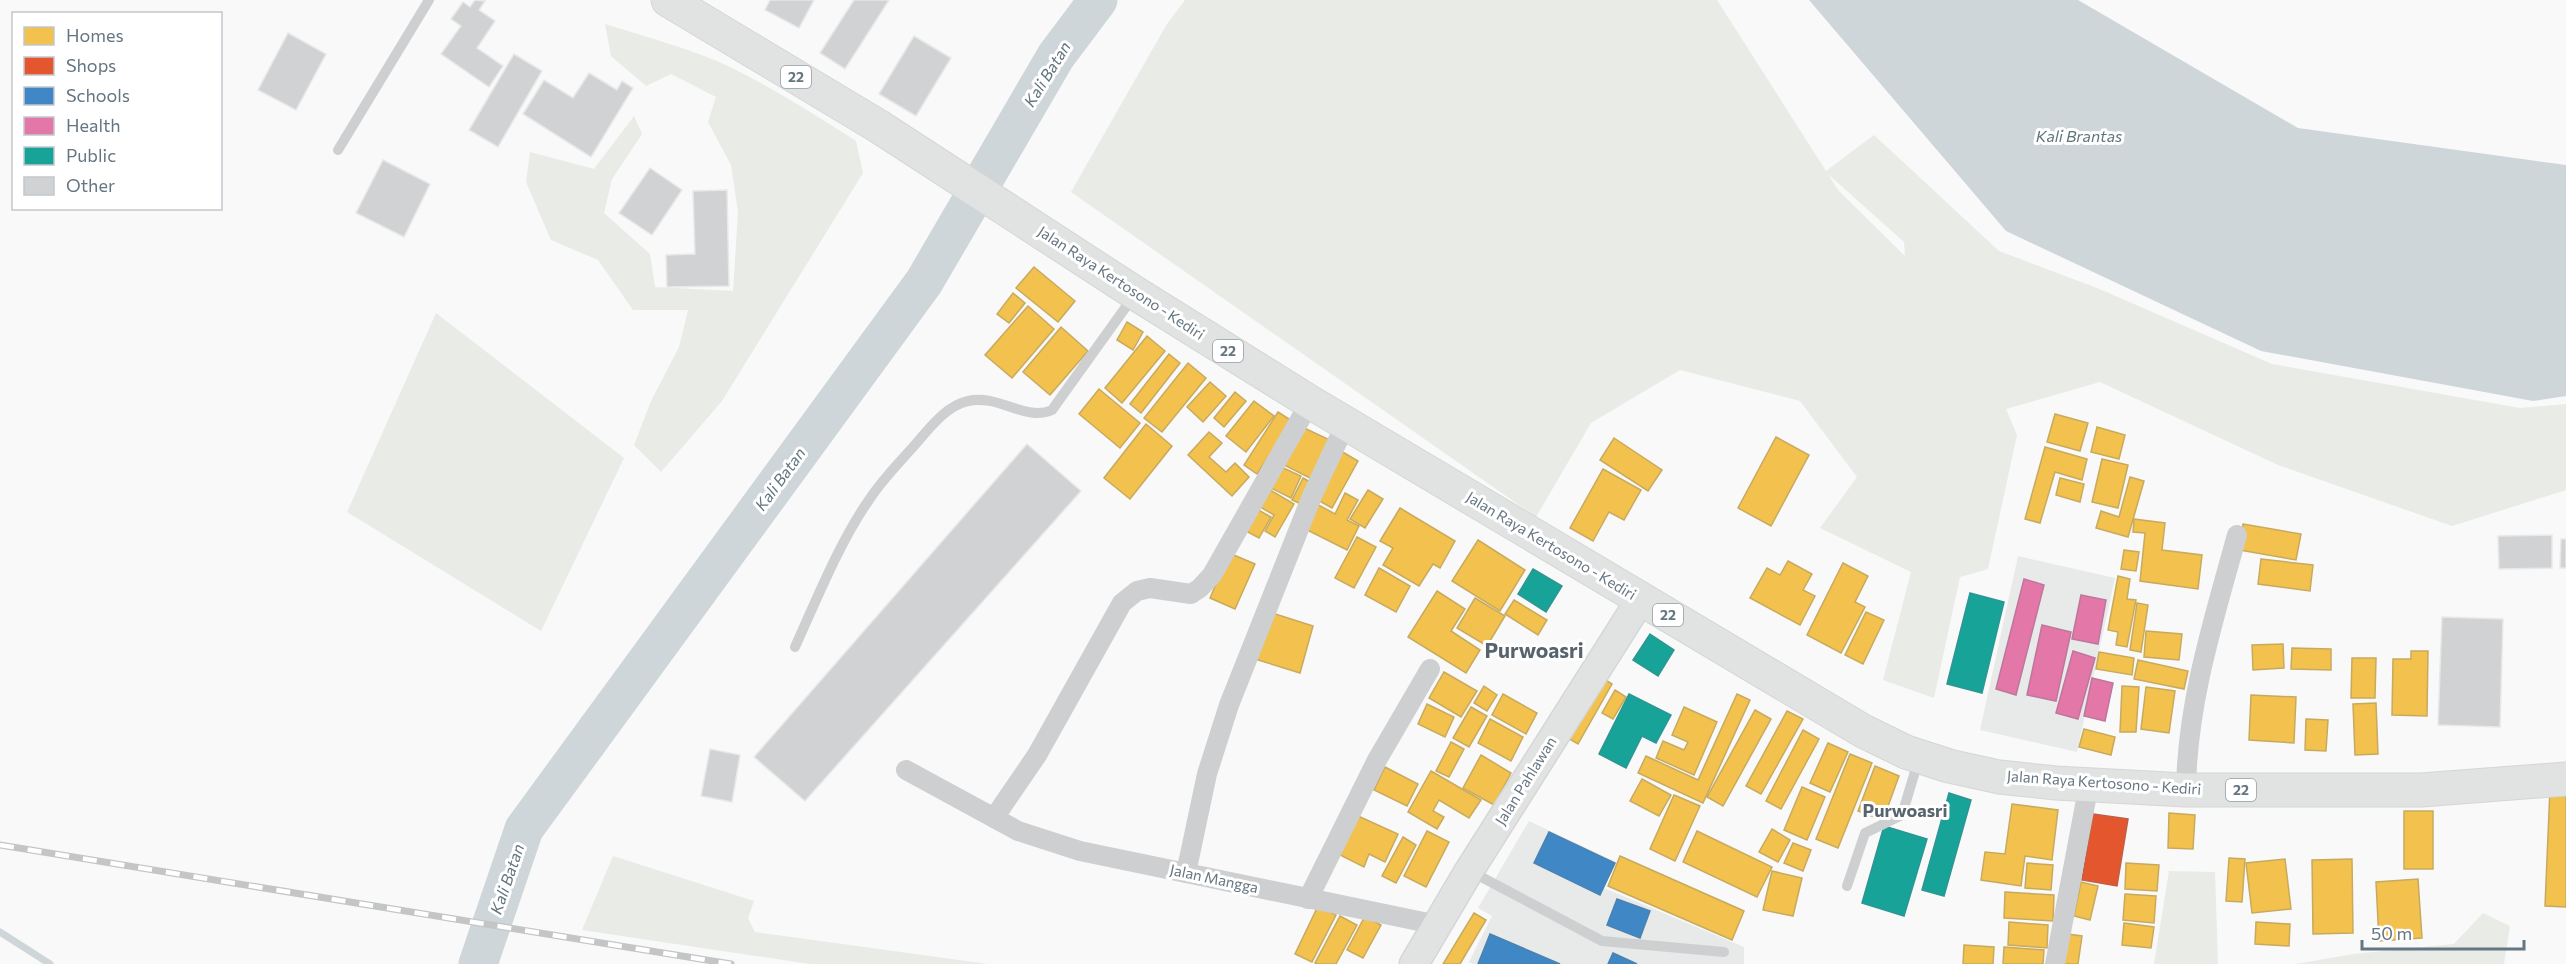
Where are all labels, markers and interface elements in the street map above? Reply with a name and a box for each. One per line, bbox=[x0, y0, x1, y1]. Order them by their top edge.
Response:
legend bbox=[12, 12, 222, 210]
text: Homes bbox=[66, 24, 124, 46]
water label: Kali Batan bbox=[1019, 38, 1074, 110]
text: Shops bbox=[66, 54, 116, 76]
road number: 22 bbox=[781, 66, 811, 88]
text: Schools bbox=[66, 84, 130, 106]
text: Health bbox=[66, 114, 121, 136]
water label: Kali Brantas bbox=[2036, 126, 2122, 145]
text: Public bbox=[66, 144, 116, 166]
text: Other bbox=[66, 174, 115, 196]
street label: Jalan Raya Kertosono - Kediri bbox=[1035, 222, 1208, 343]
road number: 22 bbox=[1213, 340, 1243, 362]
water label: Kali Batan bbox=[750, 444, 809, 514]
street label: Jalan Raya Kertosono - Kediri bbox=[1463, 487, 1640, 603]
road number: 22 bbox=[1653, 604, 1683, 626]
district label: Purwoasri bbox=[1484, 637, 1584, 662]
street label: Jalan Pahlawan bbox=[1491, 733, 1560, 828]
street label: Jalan Raya Kertosono - Kediri bbox=[2006, 766, 2202, 798]
road number: 22 bbox=[2226, 779, 2256, 801]
district label: Purwoasri bbox=[1862, 799, 1948, 821]
water label: Kali Batan bbox=[486, 841, 527, 917]
street label: Jalan Mangga bbox=[1168, 860, 1260, 896]
scale bar bbox=[2362, 913, 2524, 951]
text: 50 m bbox=[2371, 922, 2412, 944]

